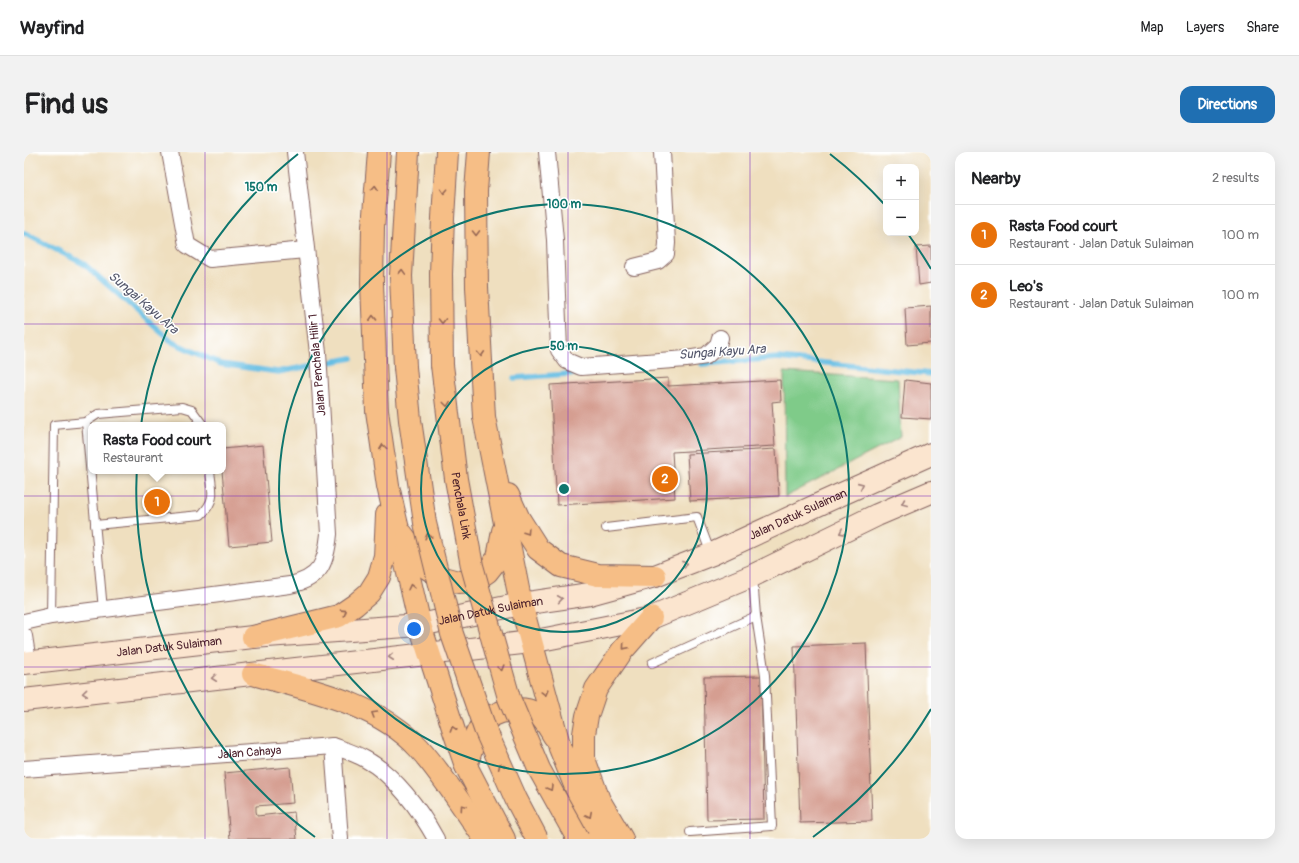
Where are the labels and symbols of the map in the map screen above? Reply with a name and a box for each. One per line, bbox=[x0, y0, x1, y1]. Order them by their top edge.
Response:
text: 150 m bbox=[245, 180, 278, 195]
one-way arrow bbox=[371, 185, 380, 191]
one-way arrow bbox=[440, 188, 449, 194]
text: 100 m bbox=[547, 197, 582, 212]
one-way arrow bbox=[472, 230, 480, 236]
water label: Sungai Kayu Ara bbox=[105, 268, 182, 338]
one-way arrow bbox=[397, 269, 406, 275]
street label: Jalan Penchala Hilir 1 bbox=[306, 313, 329, 417]
one-way arrow bbox=[369, 315, 378, 321]
one-way arrow bbox=[438, 318, 446, 324]
text: 50 m bbox=[550, 339, 578, 354]
water label: Sungai Kayu Ara bbox=[678, 341, 767, 363]
one-way arrow bbox=[476, 351, 485, 357]
one-way arrow bbox=[442, 401, 451, 407]
one-way arrow bbox=[379, 444, 388, 450]
pin: 2 bbox=[652, 464, 678, 494]
street label: Penchala Link bbox=[447, 471, 474, 541]
centre of rings bbox=[557, 482, 571, 496]
one-way arrow bbox=[857, 482, 865, 490]
street label: Jalan Datuk Sulaiman bbox=[747, 486, 850, 544]
pin: 1 bbox=[144, 487, 170, 517]
one-way arrow bbox=[900, 498, 908, 506]
one-way arrow bbox=[839, 527, 846, 535]
one-way arrow bbox=[523, 528, 530, 535]
one-way arrow bbox=[425, 533, 433, 539]
one-way arrow bbox=[681, 561, 688, 569]
one-way arrow bbox=[408, 584, 416, 590]
street label: Jalan Datuk Sulaiman bbox=[437, 594, 544, 629]
one-way arrow bbox=[557, 595, 563, 604]
one-way arrow bbox=[340, 610, 347, 617]
your location bbox=[404, 619, 424, 639]
street label: Jalan Datuk Sulaiman bbox=[116, 634, 223, 660]
one-way arrow bbox=[623, 642, 630, 650]
one-way arrow bbox=[388, 653, 394, 662]
one-way arrow bbox=[496, 664, 505, 671]
one-way arrow bbox=[211, 673, 217, 682]
one-way arrow bbox=[82, 688, 88, 697]
one-way arrow bbox=[541, 689, 549, 696]
one-way arrow bbox=[371, 712, 378, 719]
one-way arrow bbox=[450, 726, 458, 733]
street label: Jalan Cahaya bbox=[217, 743, 282, 763]
one-way arrow bbox=[498, 763, 506, 770]
one-way arrow bbox=[545, 784, 552, 791]
one-way arrow bbox=[460, 804, 468, 811]
one-way arrow bbox=[584, 810, 592, 818]

